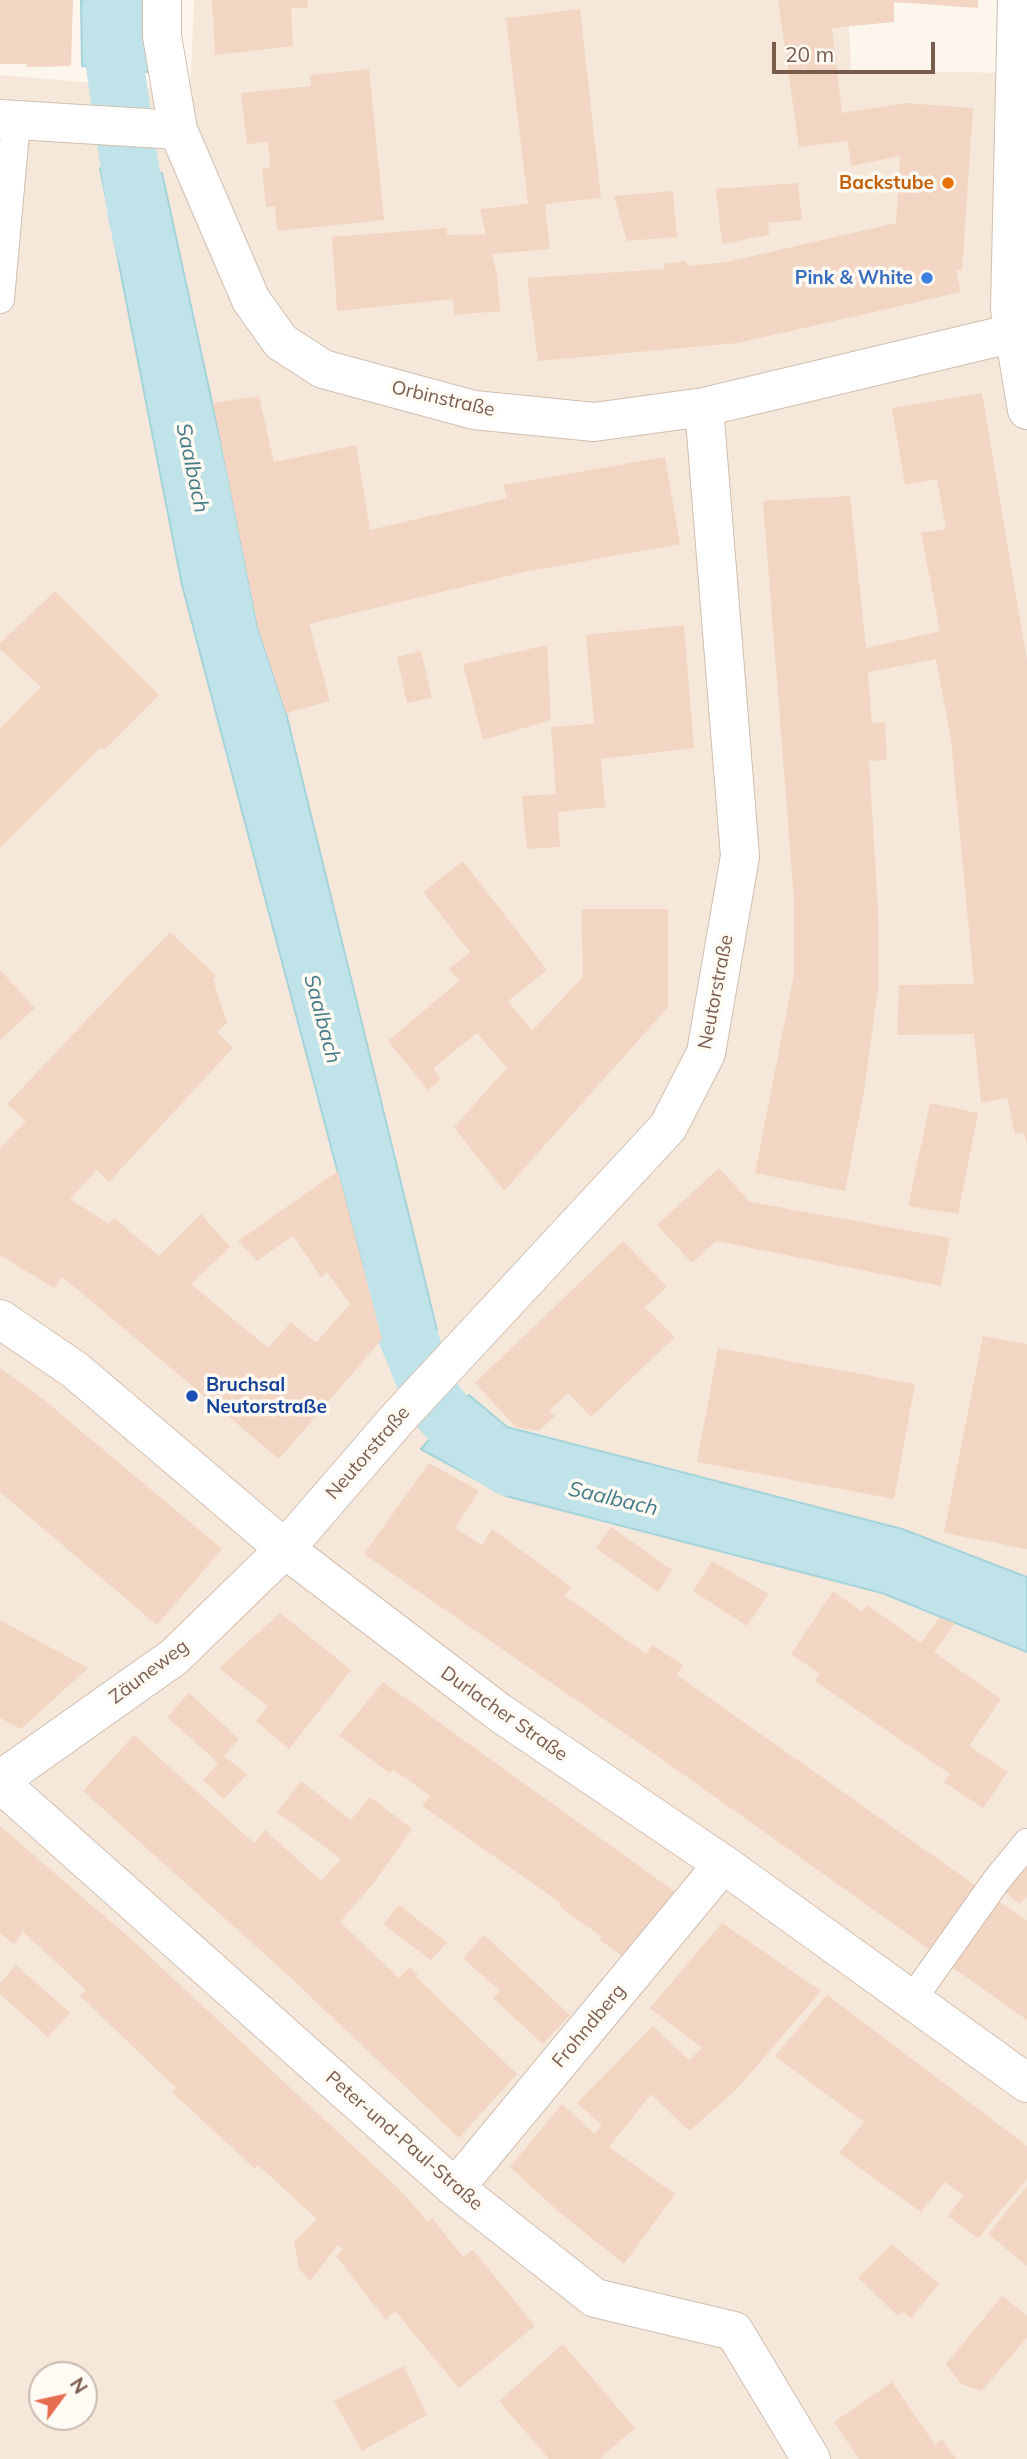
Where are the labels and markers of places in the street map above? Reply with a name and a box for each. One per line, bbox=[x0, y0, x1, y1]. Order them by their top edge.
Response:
place label: Backstube bbox=[839, 172, 934, 194]
marker: Backstube bbox=[940, 175, 956, 191]
place label: Pink & White bbox=[795, 267, 913, 289]
marker: Pink & White bbox=[919, 270, 935, 286]
place label: Bruchsal Neutorstraße bbox=[206, 1374, 327, 1418]
marker: Bruchsal Neutorstraße bbox=[184, 1388, 200, 1404]

